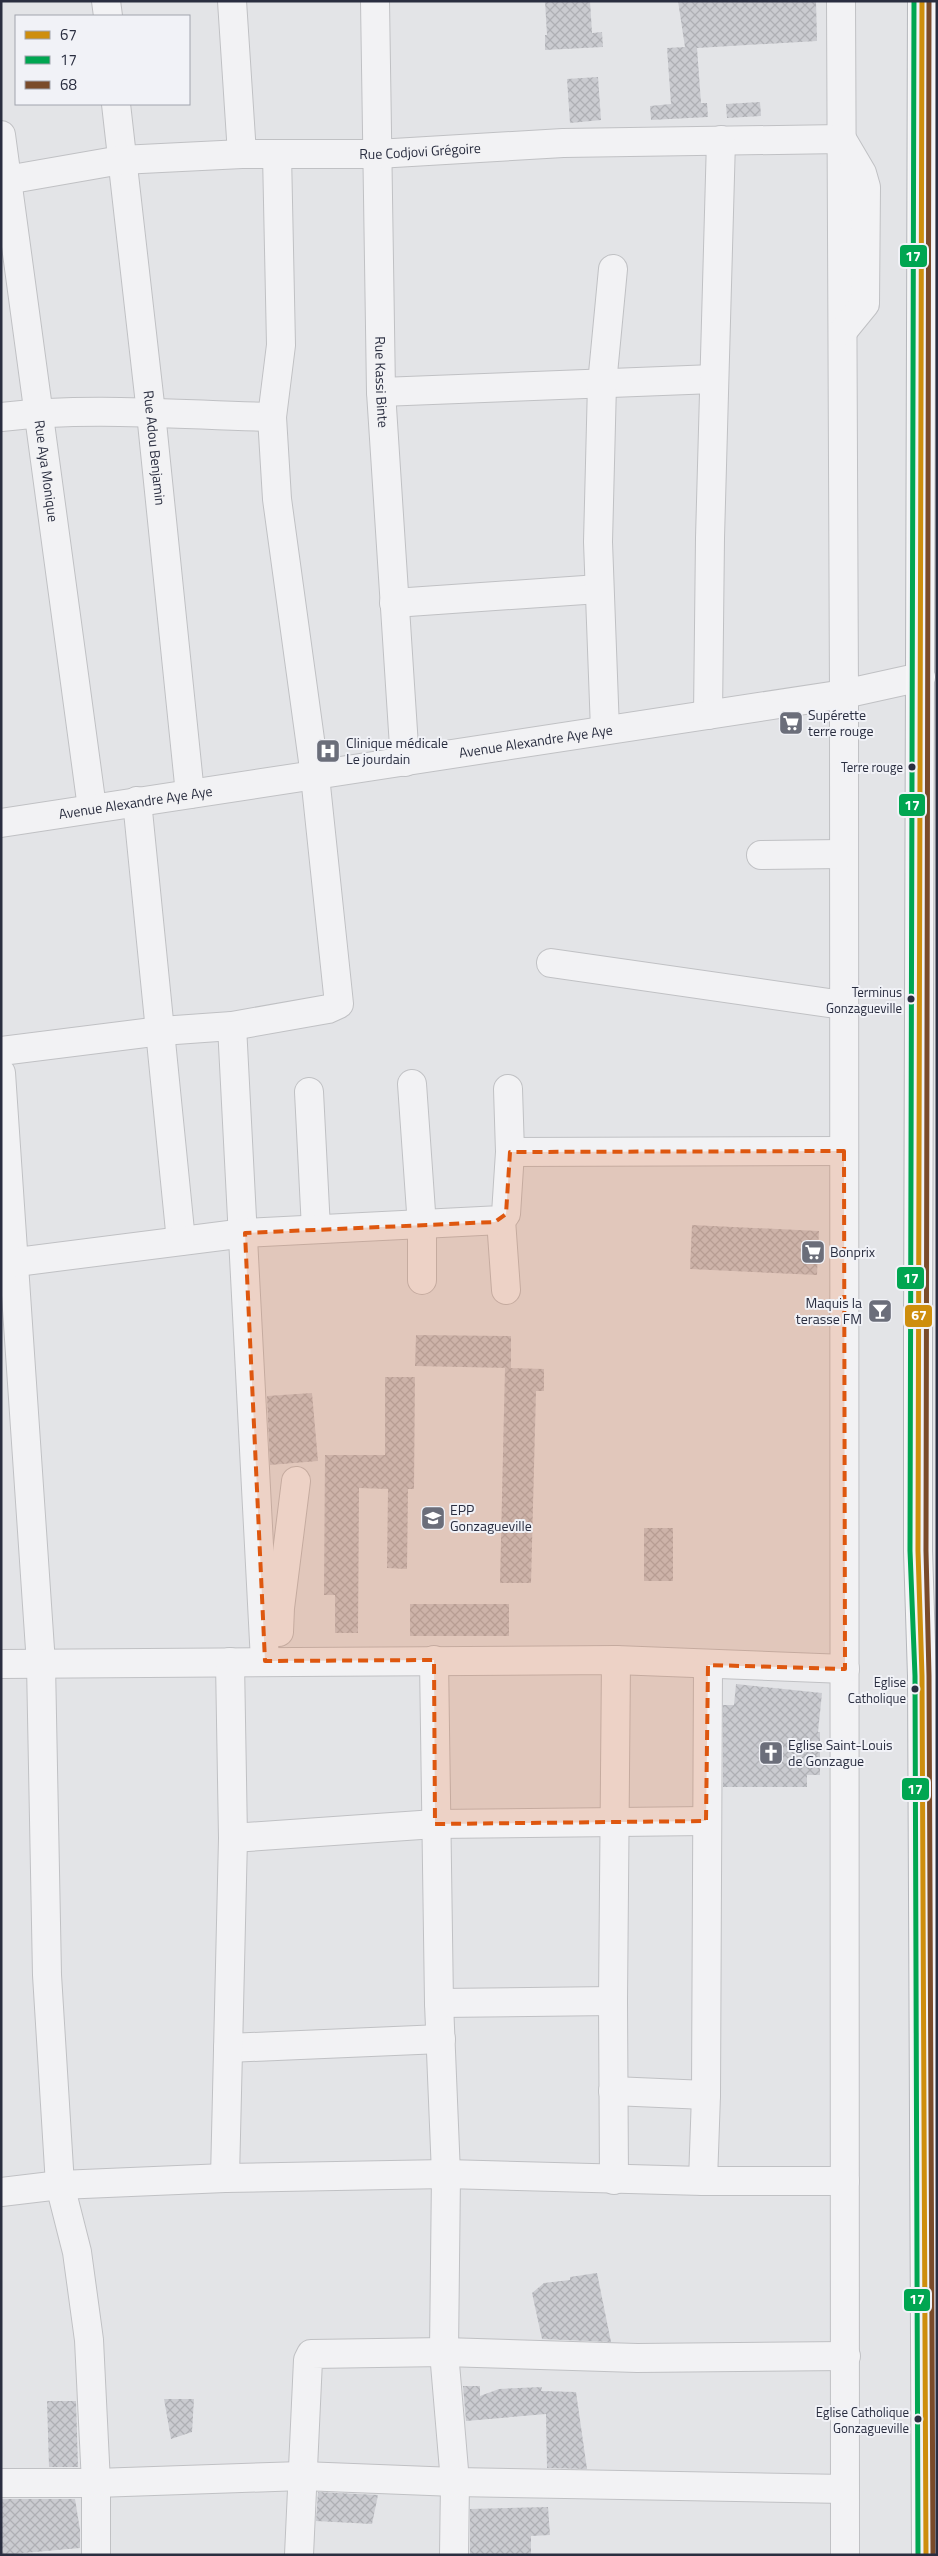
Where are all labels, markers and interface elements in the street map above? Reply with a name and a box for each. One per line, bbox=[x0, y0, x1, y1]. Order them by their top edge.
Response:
legend bbox=[15, 15, 190, 105]
text: 67 bbox=[60, 23, 77, 46]
text: 17 bbox=[60, 48, 77, 71]
text: 68 bbox=[60, 73, 77, 96]
street label: Rue Codjovi Grégoire bbox=[359, 137, 481, 164]
line badge: 17 bbox=[899, 244, 928, 268]
text: 17 bbox=[905, 245, 921, 266]
street label: Rue Kassi Binte bbox=[370, 336, 394, 428]
street label: Rue Adou Benjamin bbox=[139, 389, 171, 506]
street label: Rue Aya Monique bbox=[30, 419, 64, 523]
place label: Supérette terre rouge bbox=[808, 704, 873, 741]
supermarket icon: Supérette terre rouge bbox=[778, 710, 804, 736]
street label: Avenue Alexandre Aye Aye bbox=[457, 719, 614, 763]
place label: Clinique médicale Le jourdain bbox=[346, 732, 448, 769]
hospital icon: Clinique médicale Le jourdain bbox=[315, 738, 341, 764]
place label: Terre rouge bbox=[841, 757, 903, 777]
marker: Terre rouge bbox=[907, 762, 917, 772]
street label: Avenue Alexandre Aye Aye bbox=[57, 780, 214, 824]
line badge: 17 bbox=[898, 793, 926, 817]
text: 17 bbox=[904, 794, 920, 815]
place label: Terminus Gonzagueville bbox=[826, 982, 902, 1018]
marker: Terminus Gonzagueville bbox=[906, 994, 916, 1004]
supermarket icon: Bonprix bbox=[800, 1239, 826, 1265]
place label: Bonprix bbox=[830, 1241, 876, 1262]
line badge: 17 bbox=[896, 1266, 925, 1290]
text: 17 bbox=[903, 1267, 919, 1288]
place label: Maquis la terasse FM bbox=[796, 1292, 862, 1329]
bar icon: Maquis la terasse FM bbox=[867, 1298, 893, 1324]
line badge: 67 bbox=[904, 1304, 933, 1328]
text: 67 bbox=[911, 1304, 927, 1325]
place label: EPP Gonzagueville bbox=[450, 1499, 532, 1536]
school or university icon: EPP Gonzagueville bbox=[420, 1505, 446, 1531]
place label: Eglise Catholique bbox=[848, 1672, 906, 1708]
marker: Eglise Catholique bbox=[910, 1684, 920, 1694]
place label: Eglise Saint-Louis de Gonzague bbox=[788, 1734, 893, 1771]
church icon: Eglise Saint-Louis de Gonzague bbox=[758, 1740, 784, 1766]
line badge: 17 bbox=[901, 1777, 930, 1801]
text: 17 bbox=[907, 1778, 923, 1799]
line badge: 17 bbox=[903, 2288, 931, 2312]
text: 17 bbox=[909, 2288, 925, 2309]
place label: Eglise Catholique Gonzagueville bbox=[816, 2402, 909, 2438]
marker: Eglise Catholique Gonzagueville bbox=[913, 2414, 923, 2424]

